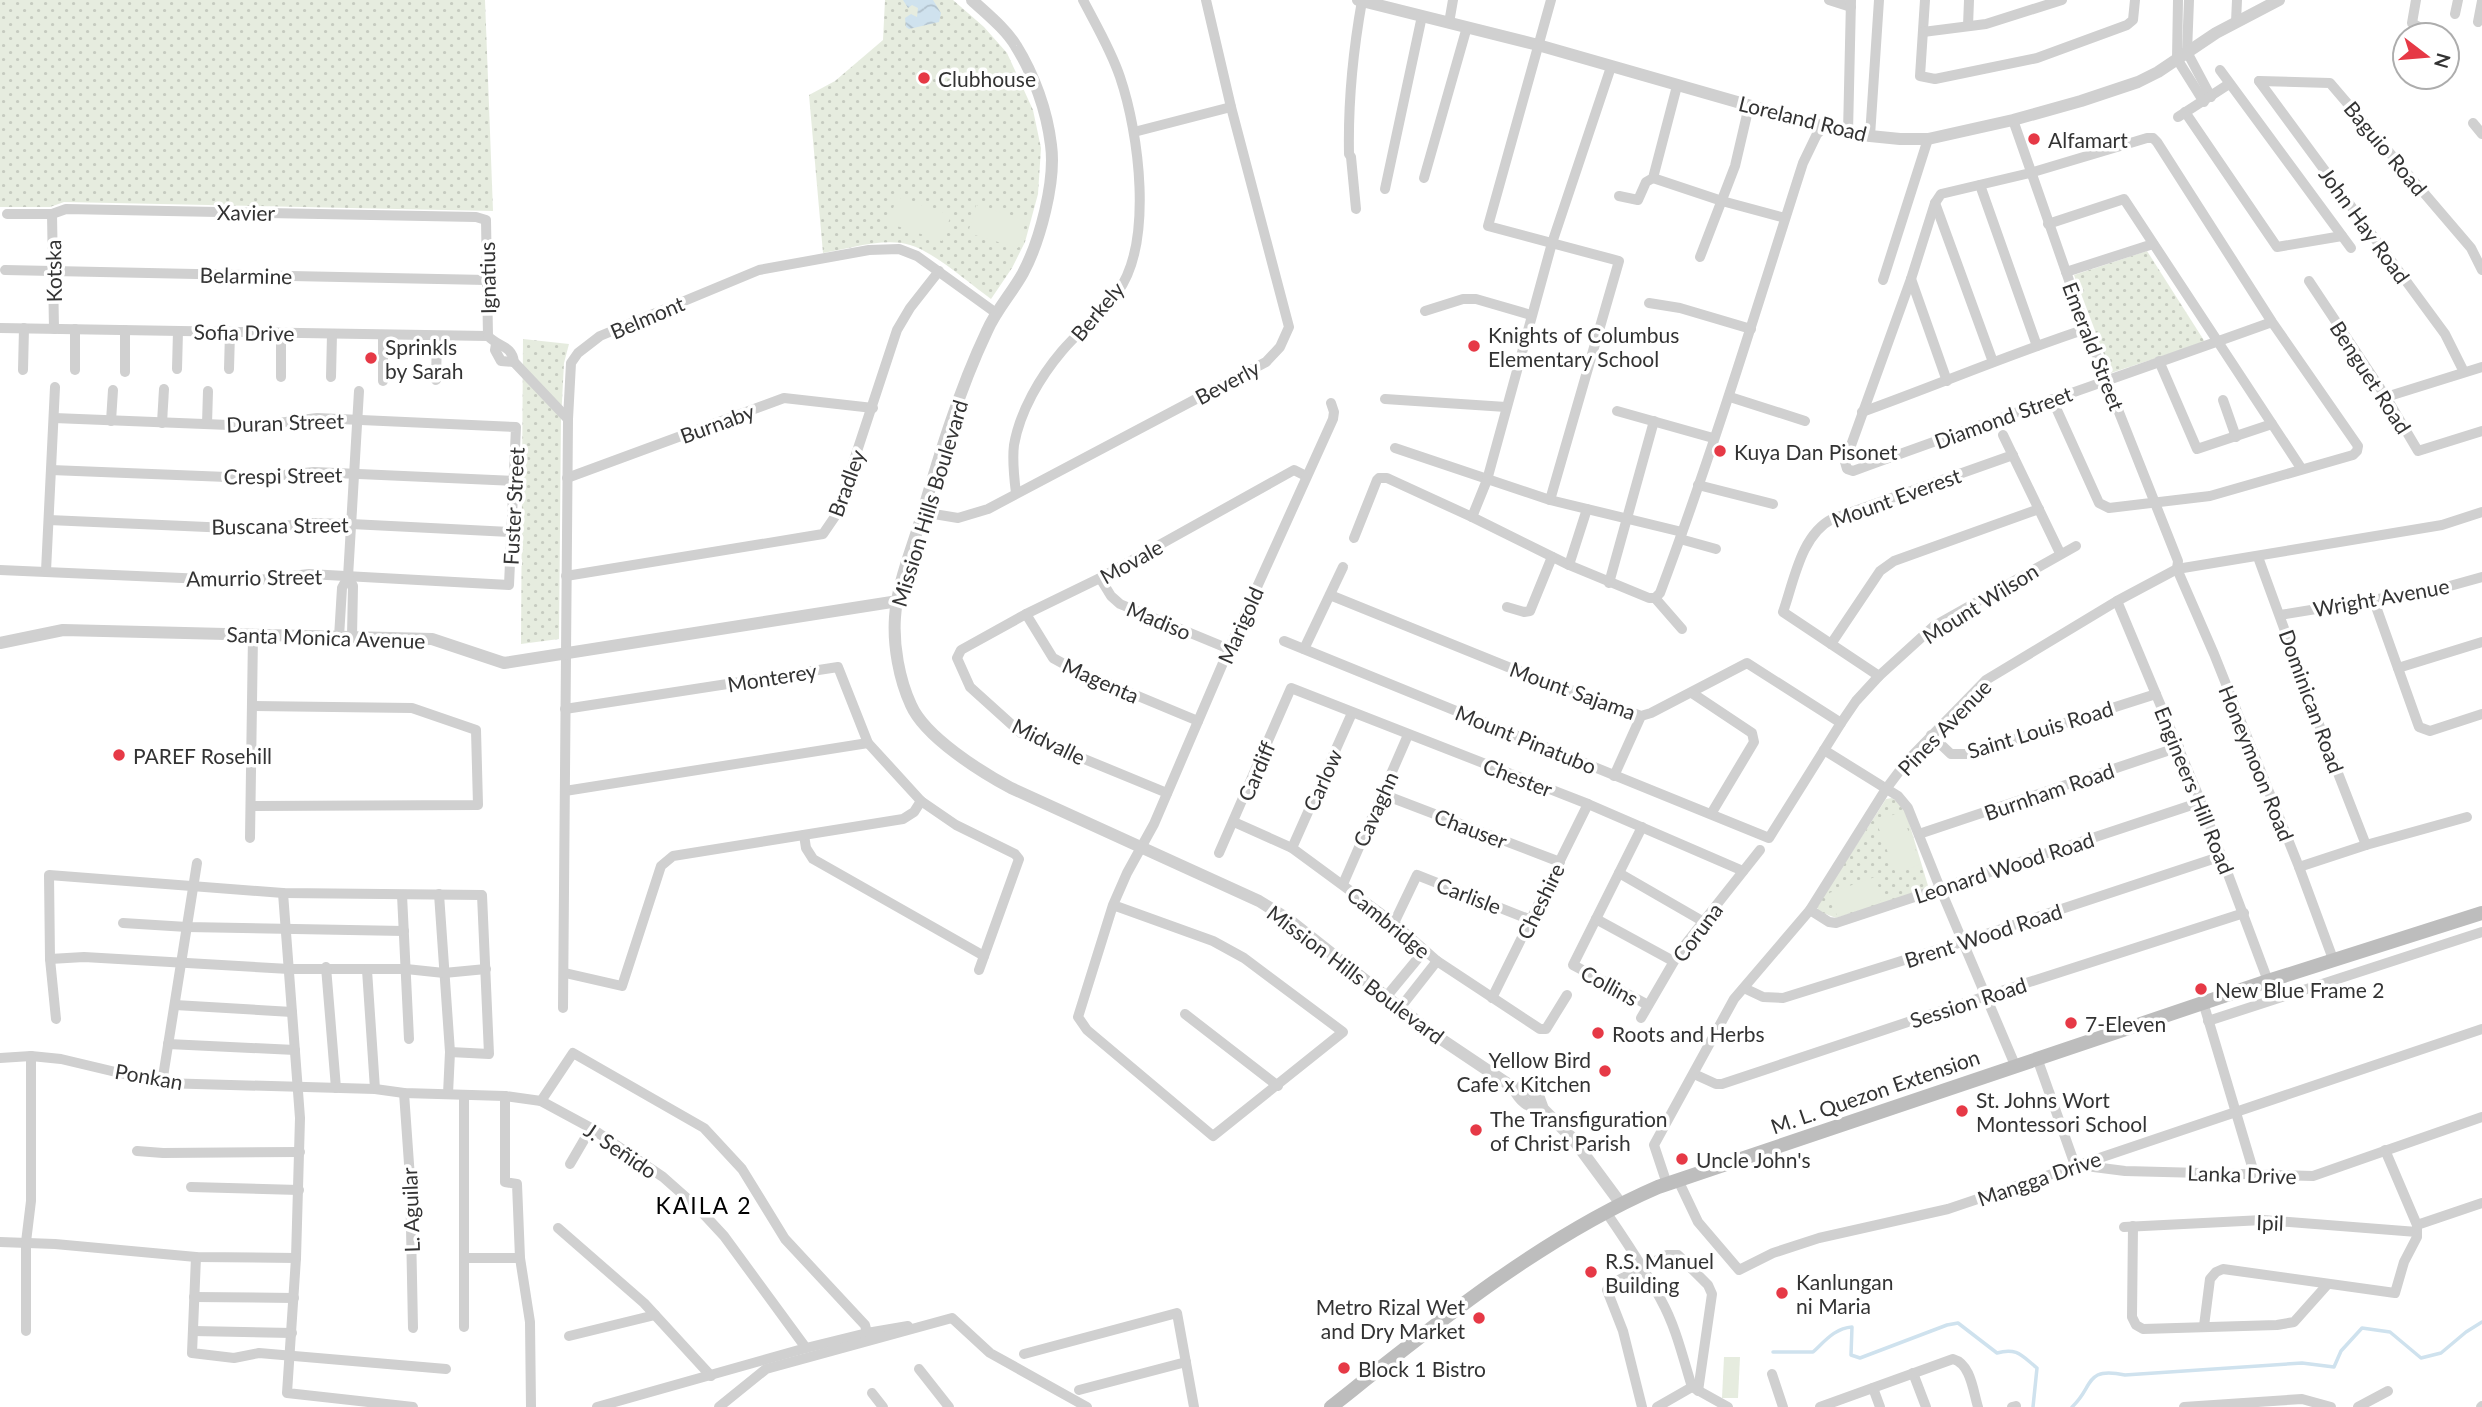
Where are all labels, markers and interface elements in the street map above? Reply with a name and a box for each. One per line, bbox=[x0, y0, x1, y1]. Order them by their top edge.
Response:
north arrow bbox=[2391, 21, 2461, 91]
text: N bbox=[2430, 51, 2456, 71]
place label: Clubhouse bbox=[938, 66, 1036, 91]
marker: Clubhouse bbox=[916, 70, 932, 86]
street label: Loreland Road bbox=[1736, 90, 1870, 146]
street label: Baguio Road bbox=[2339, 96, 2433, 200]
place label: Alfamart bbox=[2048, 127, 2128, 152]
marker: Alfamart bbox=[2026, 131, 2042, 147]
street label: John Hay Road bbox=[2315, 162, 2415, 288]
street label: Xavier bbox=[217, 199, 276, 225]
street label: Kotska bbox=[40, 240, 66, 302]
street label: Ignatius bbox=[474, 242, 500, 314]
street label: Belarmine bbox=[199, 262, 293, 288]
street label: Berkely bbox=[1065, 276, 1129, 345]
street label: Emerald Street bbox=[2058, 278, 2130, 414]
street label: Belmont bbox=[606, 290, 688, 344]
street label: Benguet Road bbox=[2325, 316, 2417, 438]
street label: Sofia Drive bbox=[193, 319, 295, 345]
place label: Knights of Columbus Elementary School bbox=[1488, 322, 1679, 371]
place label: Sprinkls by Sarah bbox=[385, 334, 464, 383]
marker: Knights of Columbus Elementary School bbox=[1466, 338, 1482, 354]
marker: Sprinkls by Sarah bbox=[363, 350, 379, 366]
street label: Beverly bbox=[1191, 355, 1264, 409]
street label: Diamond Street bbox=[1931, 380, 2076, 453]
street label: Mission Hills Boulevard bbox=[886, 397, 972, 609]
street label: Burnaby bbox=[676, 398, 758, 448]
street label: Duran Street bbox=[226, 407, 345, 437]
place label: Kuya Dan Pisonet bbox=[1734, 439, 1898, 464]
marker: Kuya Dan Pisonet bbox=[1712, 443, 1728, 459]
street label: Fuster Street bbox=[497, 446, 529, 566]
street label: Bradley bbox=[822, 446, 870, 520]
street label: Crespi Street bbox=[223, 461, 343, 489]
street label: Mount Everest bbox=[1828, 462, 1964, 532]
street label: Buscana Street bbox=[211, 511, 349, 539]
street label: Movale bbox=[1095, 534, 1167, 588]
street label: Mount Wilson bbox=[1918, 558, 2042, 648]
street label: Amurrio Street bbox=[186, 563, 323, 591]
street label: Wright Avenue bbox=[2311, 573, 2451, 621]
street label: Marigold bbox=[1212, 583, 1268, 667]
street label: Madiso bbox=[1123, 595, 1195, 645]
street label: Santa Monica Avenue bbox=[226, 621, 426, 653]
street label: Dominican Road bbox=[2274, 626, 2350, 776]
street label: Magenta bbox=[1059, 652, 1143, 708]
street label: Mount Sajama bbox=[1507, 656, 1639, 724]
street label: Monterey bbox=[726, 658, 819, 696]
street label: Pines Avenue bbox=[1892, 674, 1996, 780]
street label: Honeymoon Road bbox=[2214, 681, 2300, 845]
street label: Saint Louis Road bbox=[1964, 695, 2116, 763]
street label: Mount Pinatubo bbox=[1452, 699, 1600, 779]
street label: Engineers Hill Road bbox=[2150, 703, 2240, 877]
street label: Midvalle bbox=[1008, 713, 1090, 769]
street label: Cardiff bbox=[1232, 737, 1280, 805]
place label: PAREF Rosehill bbox=[133, 743, 272, 768]
street label: Carlow bbox=[1297, 745, 1347, 815]
marker: PAREF Rosehill bbox=[111, 747, 127, 763]
street label: Chester bbox=[1480, 752, 1556, 802]
street label: Burnham Road bbox=[1981, 757, 2117, 825]
street label: Cavaghn bbox=[1347, 768, 1403, 850]
street label: Chauser bbox=[1431, 803, 1511, 853]
street label: Leonard Wood Road bbox=[1911, 826, 2097, 908]
street label: Cheshire bbox=[1511, 859, 1569, 943]
street label: Carlisle bbox=[1433, 871, 1505, 919]
street label: Cambridge bbox=[1342, 881, 1436, 963]
street label: Coruna bbox=[1667, 898, 1727, 966]
street label: Brent Wood Road bbox=[1901, 898, 2065, 972]
street label: Mission Hills Boulevard bbox=[1263, 899, 1449, 1049]
street label: Collins bbox=[1577, 960, 1643, 1010]
street label: Session Road bbox=[1906, 971, 2030, 1033]
place label: New Blue Frame 2 bbox=[2215, 977, 2384, 1002]
marker: New Blue Frame 2 bbox=[2193, 981, 2209, 997]
place label: 7-Eleven bbox=[2085, 1011, 2166, 1036]
marker: 7-Eleven bbox=[2063, 1015, 2079, 1031]
place label: Roots and Herbs bbox=[1612, 1021, 1765, 1046]
marker: Roots and Herbs bbox=[1590, 1025, 1606, 1041]
street label: M. L. Quezon Extension bbox=[1767, 1043, 1983, 1139]
place label: Yellow Bird Cafe x Kitchen bbox=[1456, 1047, 1591, 1096]
street label: Ponkan bbox=[113, 1058, 185, 1094]
marker: Yellow Bird Cafe x Kitchen bbox=[1597, 1063, 1613, 1079]
place label: St. Johns Wort Montessori School bbox=[1976, 1087, 2147, 1136]
marker: St. Johns Wort Montessori School bbox=[1954, 1103, 1970, 1119]
place label: The Transfiguration of Christ Parish bbox=[1490, 1106, 1668, 1155]
street label: J. Señido bbox=[580, 1117, 662, 1183]
marker: The Transfiguration of Christ Parish bbox=[1468, 1122, 1484, 1138]
street label: Mangga Drive bbox=[1974, 1145, 2104, 1211]
place label: Uncle John's bbox=[1696, 1147, 1811, 1172]
marker: Uncle John's bbox=[1674, 1151, 1690, 1167]
street label: Lanka Drive bbox=[2187, 1160, 2297, 1188]
street label: L. Aguilar bbox=[396, 1167, 424, 1253]
district label: KAILA 2 bbox=[655, 1191, 753, 1219]
street label: Ipil bbox=[2256, 1209, 2284, 1235]
place label: R.S. Manuel Building bbox=[1605, 1248, 1714, 1297]
marker: R.S. Manuel Building bbox=[1583, 1264, 1599, 1280]
place label: Kanlungan ni Maria bbox=[1796, 1269, 1893, 1318]
marker: Kanlungan ni Maria bbox=[1774, 1285, 1790, 1301]
place label: Metro Rizal Wet and Dry Market bbox=[1316, 1294, 1465, 1343]
marker: Metro Rizal Wet and Dry Market bbox=[1471, 1310, 1487, 1326]
place label: Block 1 Bistro bbox=[1358, 1356, 1486, 1381]
marker: Block 1 Bistro bbox=[1336, 1360, 1352, 1376]

